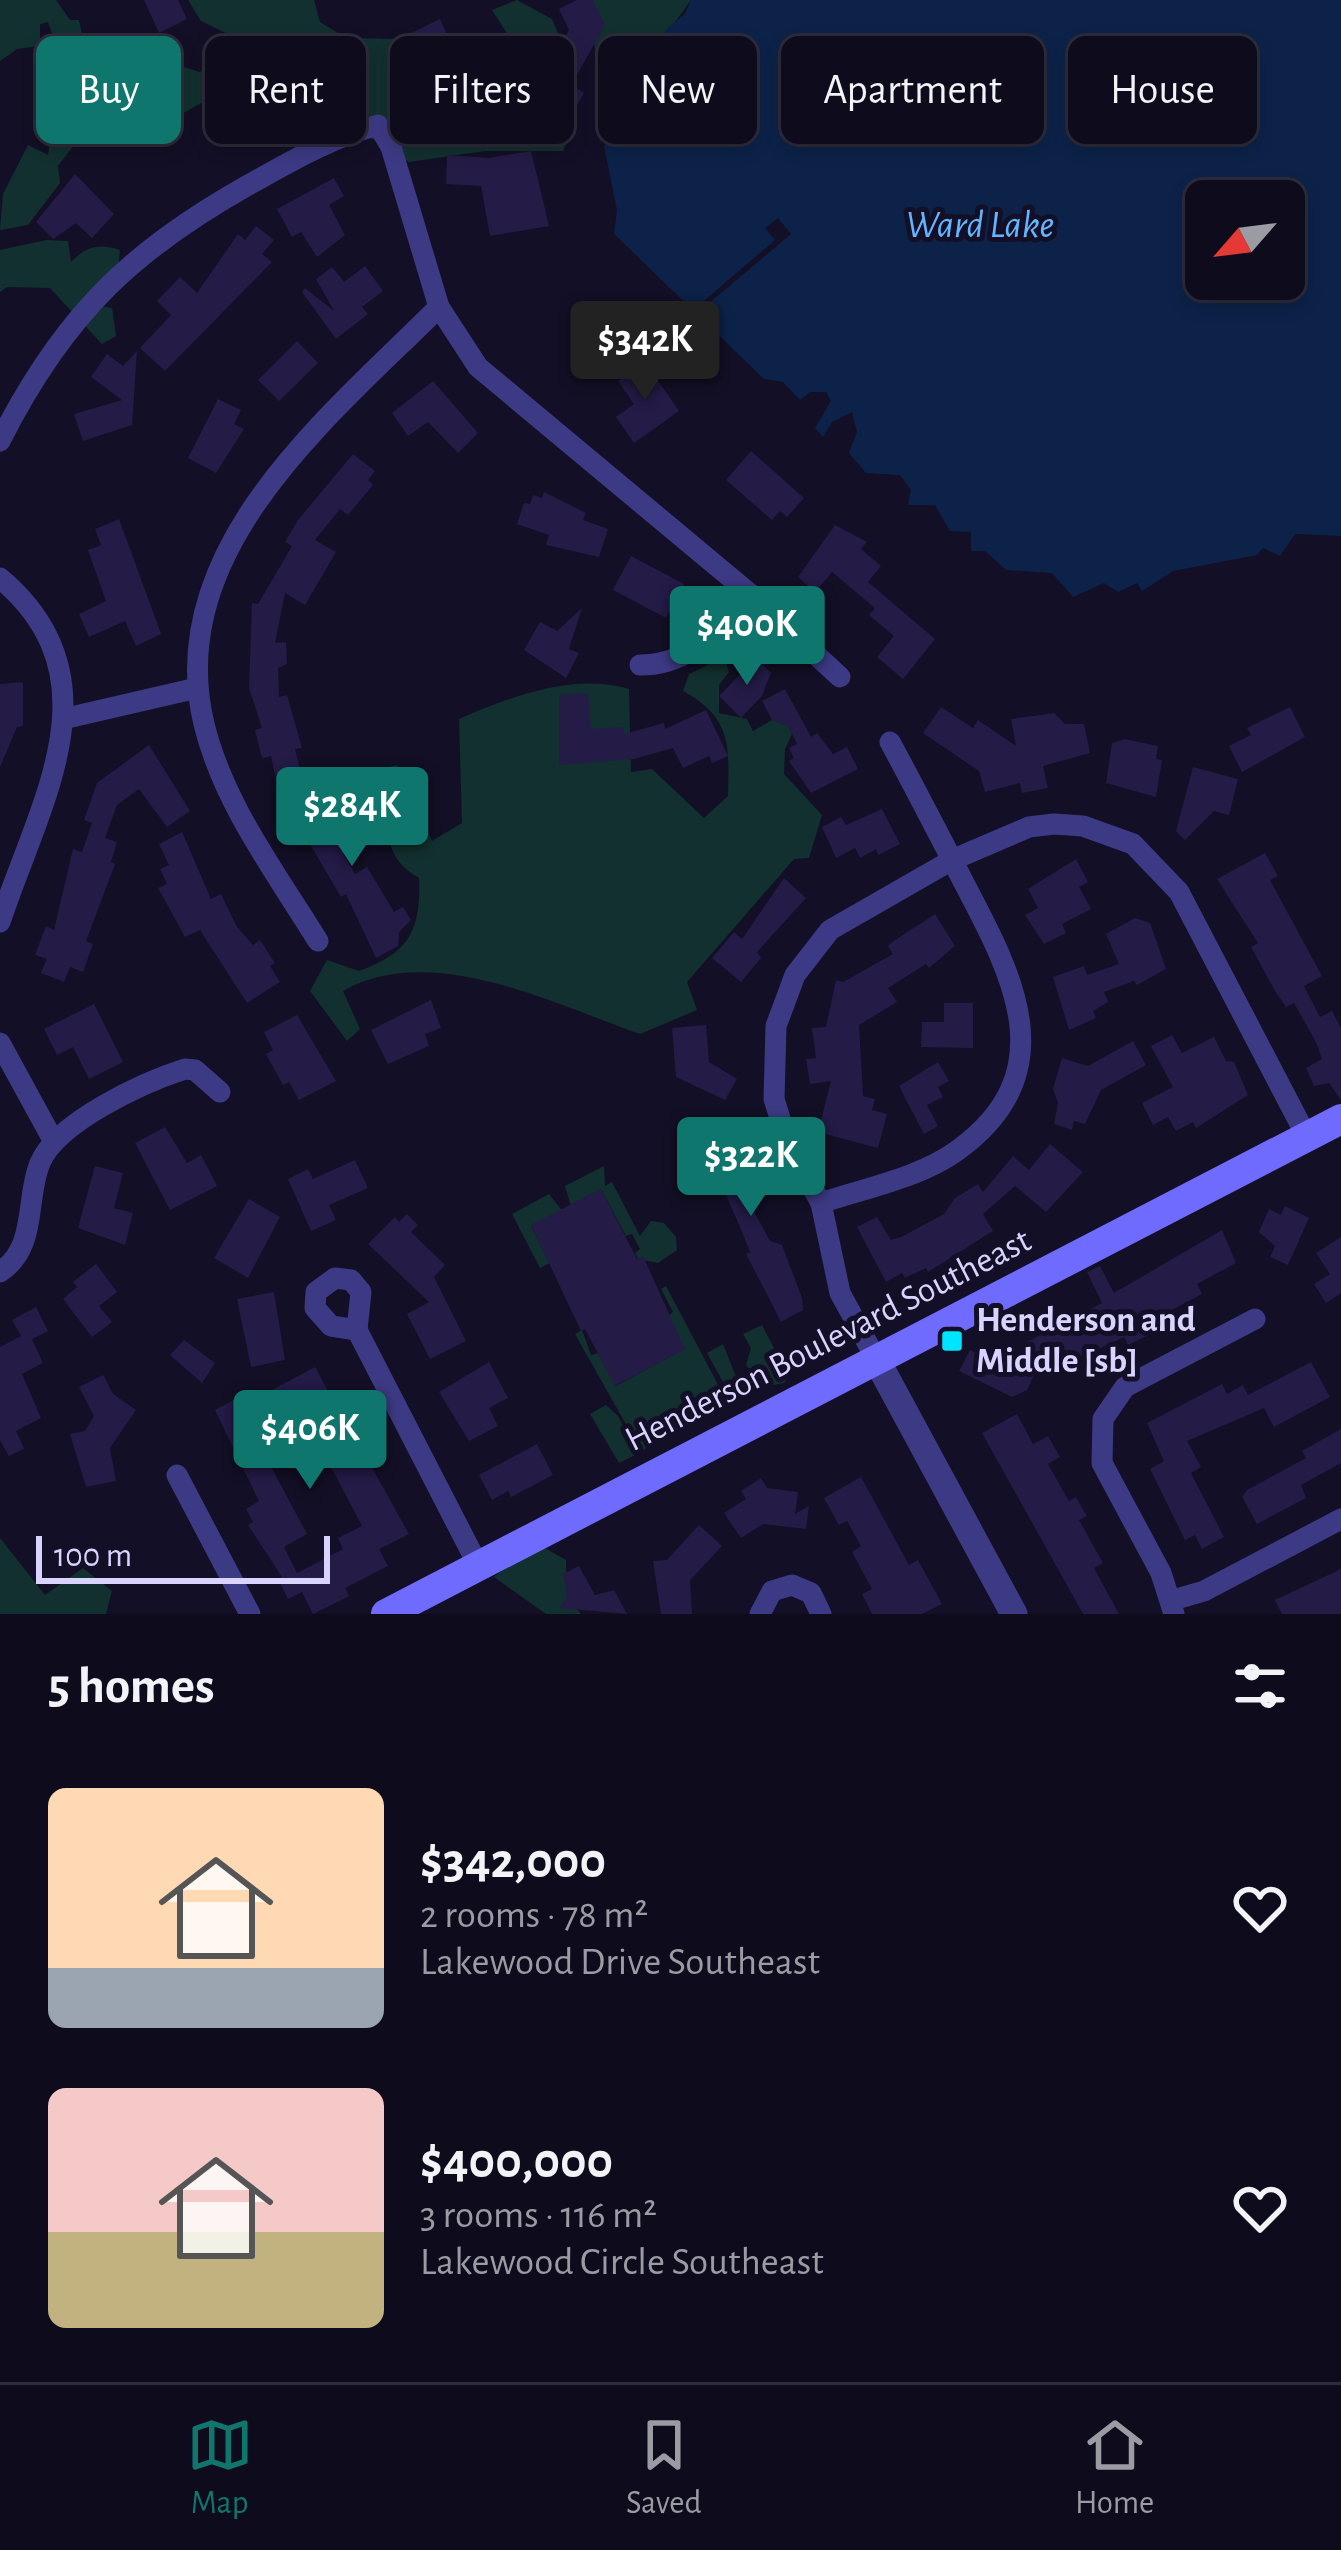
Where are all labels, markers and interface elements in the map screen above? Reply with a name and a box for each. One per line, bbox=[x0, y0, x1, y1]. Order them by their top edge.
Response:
chip: Buy bbox=[36, 36, 181, 144]
chip: Rent bbox=[205, 36, 366, 144]
chip: Filters bbox=[390, 36, 574, 144]
chip: New bbox=[598, 36, 757, 144]
chip: Apartment bbox=[781, 36, 1044, 144]
chip: House bbox=[1068, 36, 1257, 144]
north arrow bbox=[1185, 180, 1305, 300]
map controls bbox=[1185, 180, 1305, 300]
water label: Ward Lake bbox=[906, 206, 1054, 245]
pin: $342K bbox=[561, 301, 729, 403]
text: $342K bbox=[597, 320, 693, 359]
pin: $400K bbox=[663, 586, 831, 688]
text: $400K bbox=[697, 605, 797, 644]
pin: $284K bbox=[268, 767, 436, 869]
text: $284K bbox=[303, 786, 401, 825]
pin: $322K bbox=[667, 1117, 835, 1219]
text: $322K bbox=[704, 1136, 798, 1175]
street label: Henderson Boulevard Southeast bbox=[620, 1222, 1037, 1458]
place label: Henderson and Middle [sb] bbox=[976, 1302, 1196, 1379]
marker: Henderson and Middle [sb] bbox=[939, 1328, 965, 1354]
pin: $406K bbox=[226, 1390, 394, 1492]
text: $406K bbox=[260, 1409, 360, 1448]
scale bar bbox=[36, 1530, 330, 1583]
text: 100 m bbox=[54, 1540, 132, 1573]
icon: filters bbox=[1227, 1653, 1293, 1719]
text: 5 homes bbox=[48, 1661, 215, 1712]
icon: home bbox=[144, 1836, 288, 1980]
text: $342,000 bbox=[420, 1836, 606, 1887]
icon: heart bbox=[1227, 1875, 1293, 1941]
text: 2 rooms · 78 m² bbox=[420, 1896, 648, 1935]
text: Lakewood Drive Southeast bbox=[420, 1943, 820, 1982]
icon: home bbox=[144, 2136, 288, 2280]
text: $400,000 bbox=[420, 2136, 613, 2187]
icon: heart bbox=[1227, 2175, 1293, 2241]
text: 3 rooms · 116 m² bbox=[420, 2196, 657, 2235]
text: Lakewood Circle Southeast bbox=[420, 2243, 824, 2282]
tab: Map bbox=[187, 2412, 253, 2524]
tab: Saved bbox=[626, 2412, 702, 2524]
tab: Home bbox=[1075, 2412, 1154, 2524]

